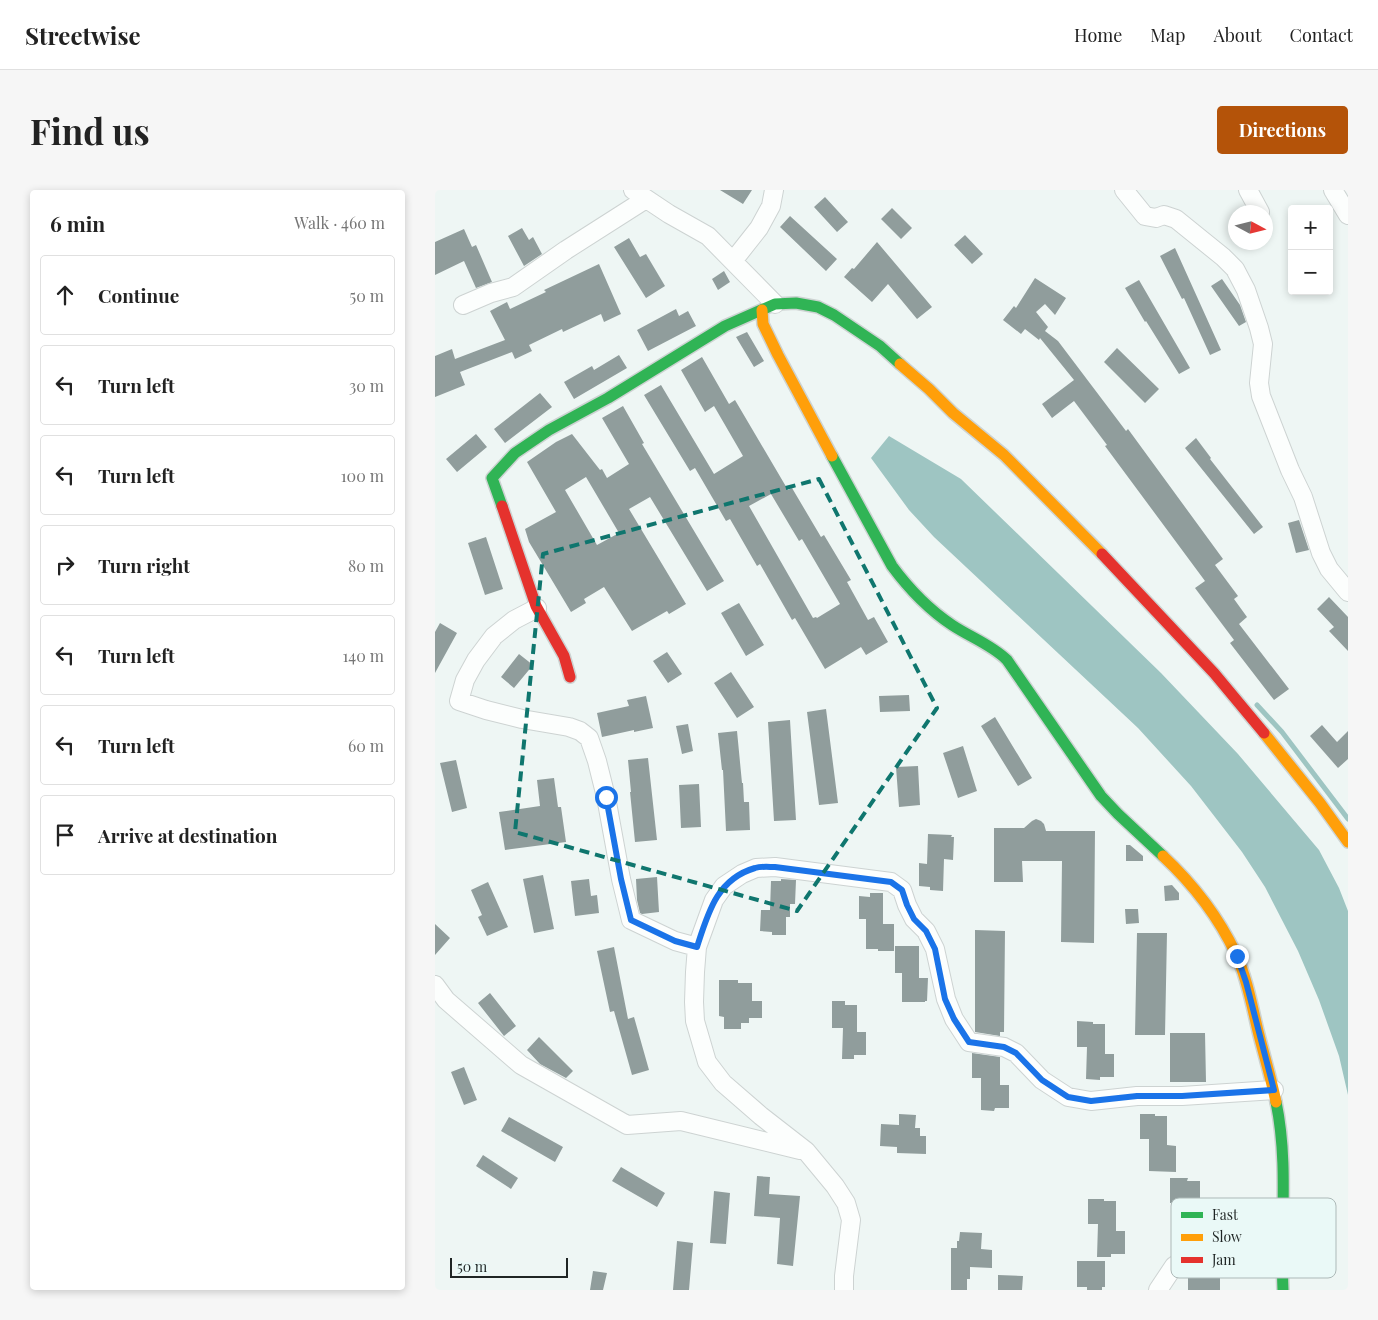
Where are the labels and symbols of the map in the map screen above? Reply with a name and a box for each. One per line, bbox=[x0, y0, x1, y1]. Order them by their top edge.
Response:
north arrow bbox=[1228, 205, 1273, 250]
route start bbox=[595, 786, 618, 809]
route end bbox=[1226, 945, 1249, 968]
legend bbox=[1171, 1198, 1336, 1278]
text: Fast bbox=[1212, 1205, 1239, 1224]
text: Slow bbox=[1212, 1227, 1242, 1246]
text: Jam bbox=[1211, 1250, 1236, 1269]
scale bar bbox=[450, 1255, 567, 1278]

